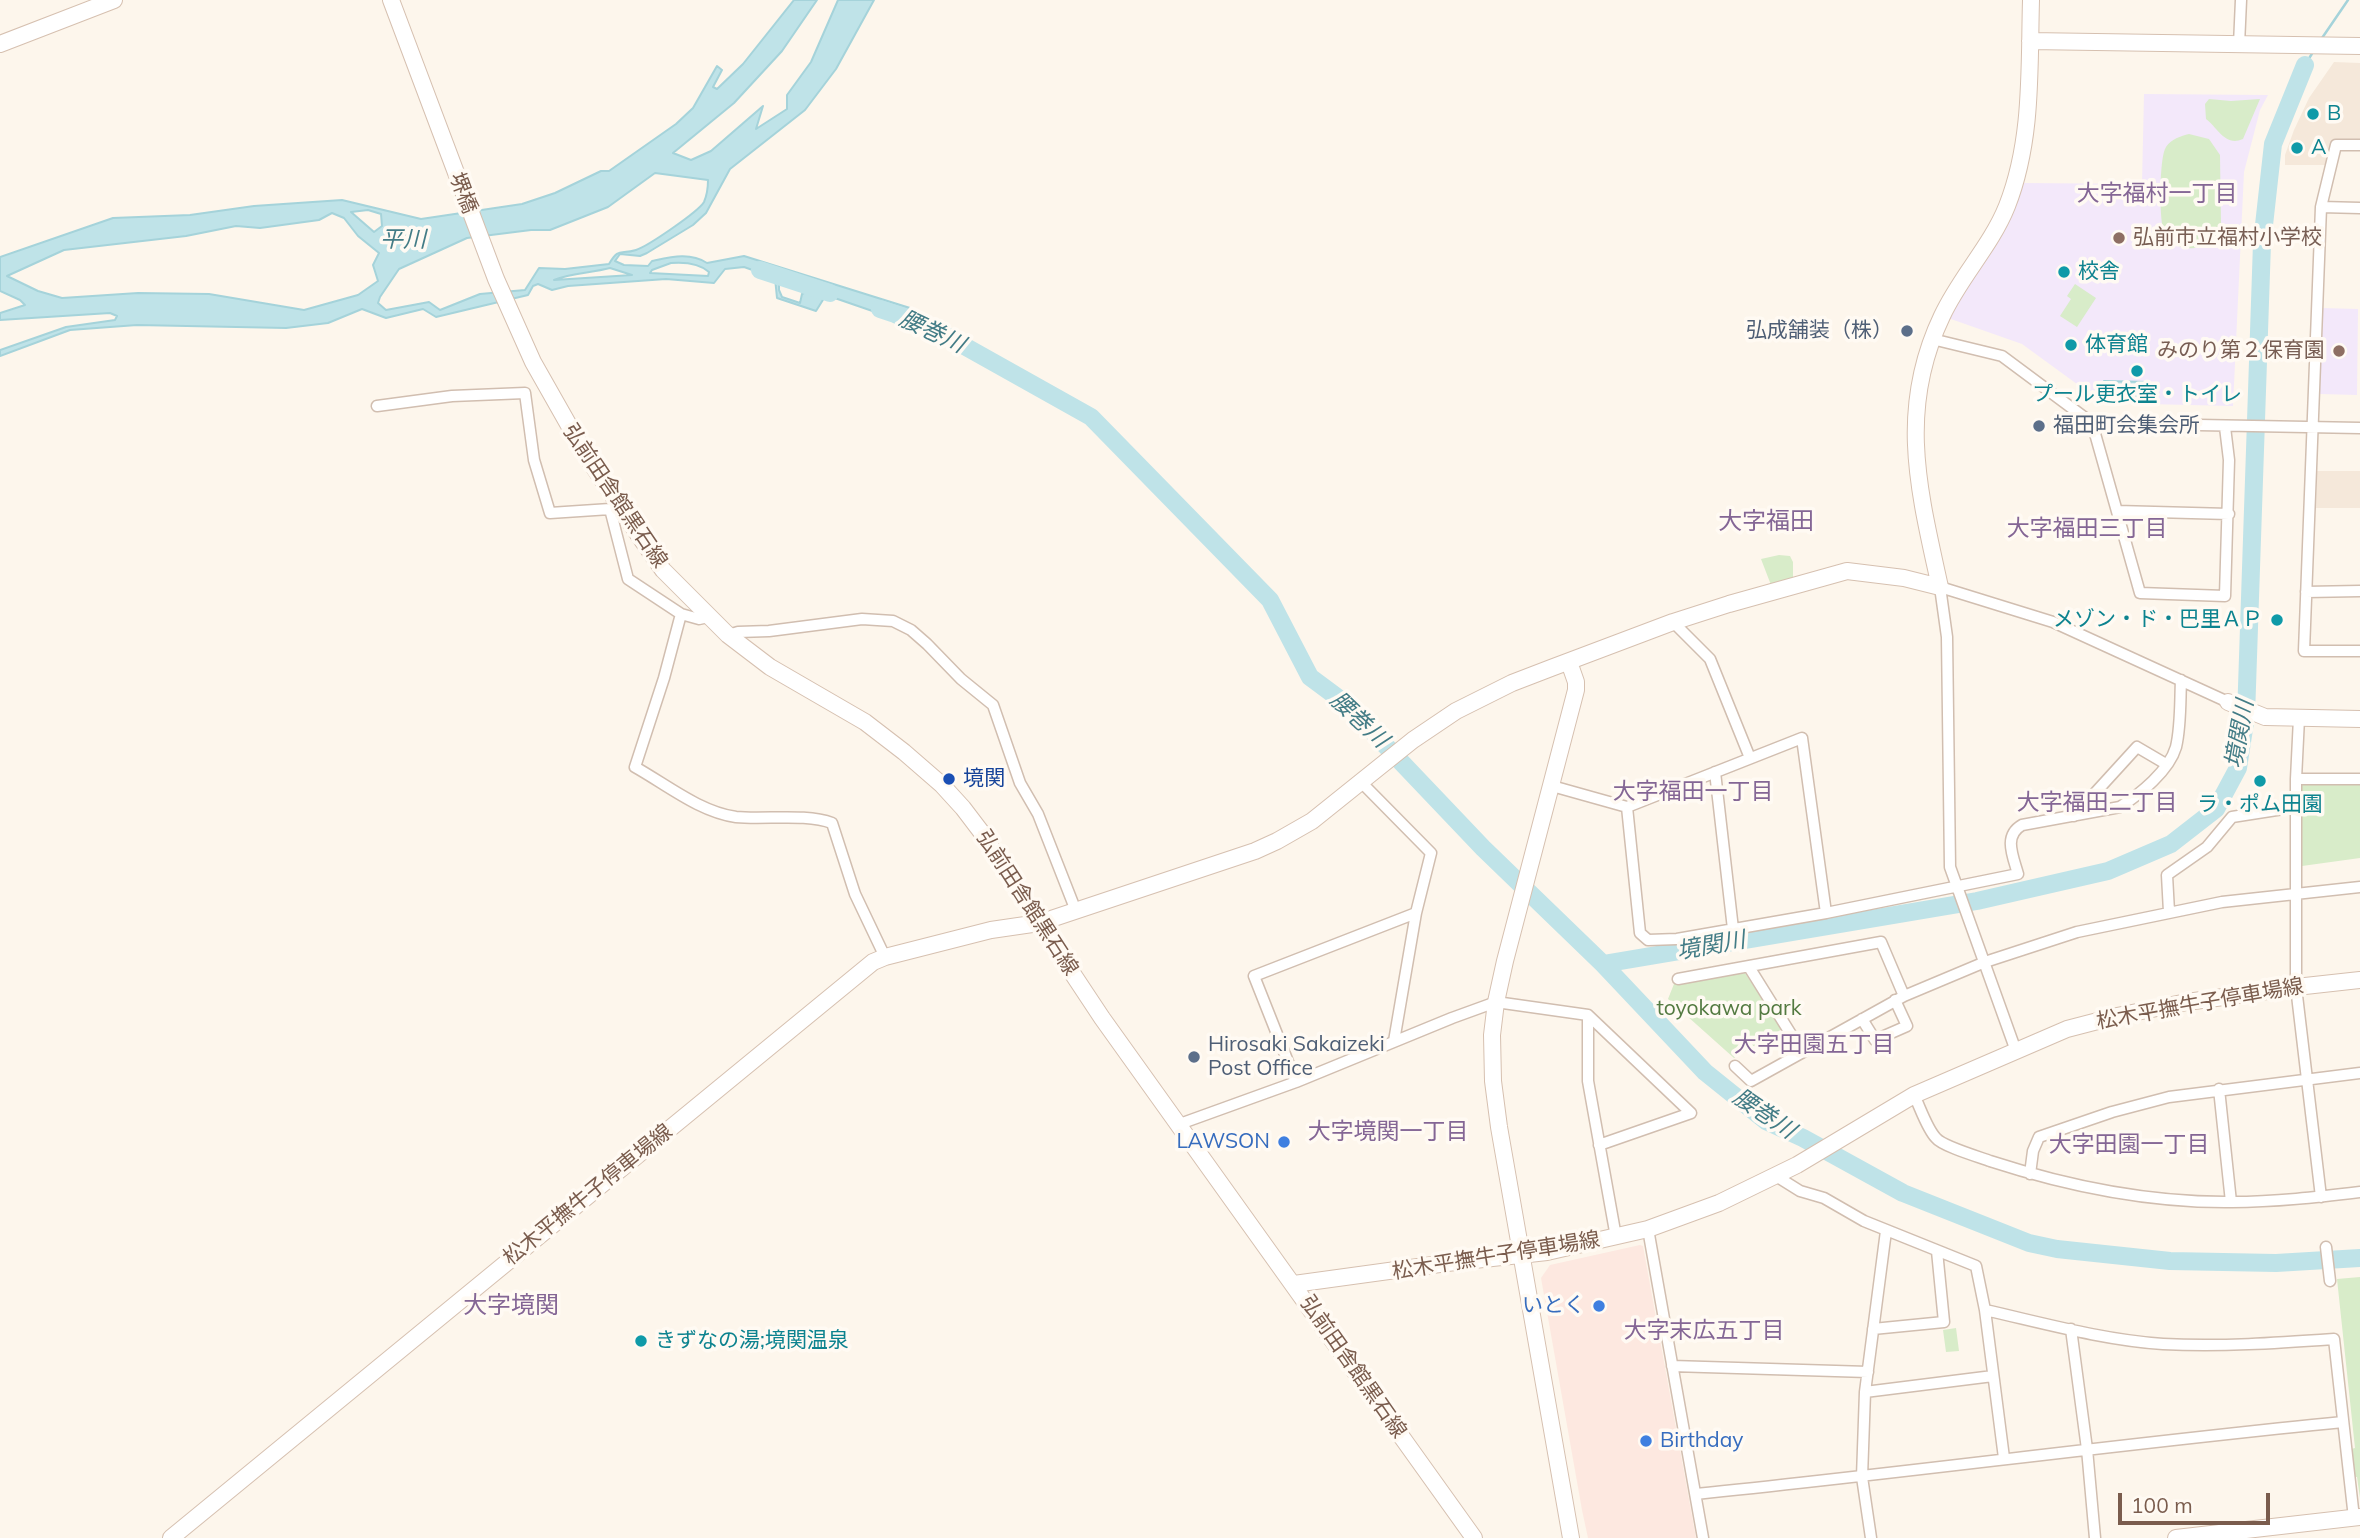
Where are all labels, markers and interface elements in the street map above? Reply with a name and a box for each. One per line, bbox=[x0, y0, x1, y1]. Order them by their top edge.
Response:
place label: B bbox=[2327, 101, 2341, 127]
marker: B bbox=[2305, 106, 2321, 122]
place label: A bbox=[2311, 135, 2326, 161]
marker: A bbox=[2289, 140, 2305, 156]
street label: 堺橋 bbox=[444, 169, 482, 217]
district label: 大字福村一丁目 bbox=[2077, 180, 2237, 208]
place label: 弘前市立福村小学校 bbox=[2133, 225, 2322, 251]
water label: 平川 bbox=[380, 226, 426, 254]
marker: 弘前市立福村小学校 bbox=[2111, 230, 2127, 246]
place label: 校舎 bbox=[2078, 259, 2120, 285]
marker: 校舎 bbox=[2056, 264, 2072, 280]
water label: 腰巻川 bbox=[895, 305, 969, 359]
place label: 弘成舗装（株） bbox=[1746, 318, 1893, 344]
marker: 弘成舗装（株） bbox=[1899, 323, 1915, 339]
place label: 体育館 bbox=[2085, 332, 2148, 358]
marker: 体育館 bbox=[2063, 337, 2079, 353]
place label: みのり第２保育園 bbox=[2157, 338, 2325, 364]
marker: みのり第２保育園 bbox=[2331, 343, 2347, 359]
marker: プール更衣室・トイレ bbox=[2129, 363, 2145, 379]
place label: プール更衣室・トイレ bbox=[2032, 382, 2242, 408]
place label: 福田町会集会所 bbox=[2053, 413, 2200, 439]
marker: 福田町会集会所 bbox=[2031, 418, 2047, 434]
street label: 弘前田舎館黒石線 bbox=[558, 419, 672, 573]
district label: 大字福田 bbox=[1718, 508, 1814, 536]
district label: 大字福田三丁目 bbox=[2007, 515, 2167, 543]
place label: メゾン・ド・巴里ＡＰ bbox=[2053, 607, 2263, 633]
marker: メゾン・ド・巴里ＡＰ bbox=[2269, 612, 2285, 628]
water label: 腰巻川 bbox=[1324, 686, 1394, 754]
water label: 境関川 bbox=[2220, 698, 2260, 770]
place label: 境関 bbox=[963, 766, 1005, 792]
marker: 境関 bbox=[941, 771, 957, 787]
marker: ラ・ポム田園 bbox=[2252, 773, 2268, 789]
district label: 大字福田一丁目 bbox=[1613, 778, 1773, 806]
district label: 大字福田二丁目 bbox=[2017, 789, 2177, 817]
place label: ラ・ポム田園 bbox=[2197, 792, 2323, 818]
street label: 弘前田舎館黒石線 bbox=[971, 826, 1083, 980]
water label: 境関川 bbox=[1675, 926, 1747, 966]
street label: 松木平撫牛子停車場線 bbox=[2094, 973, 2306, 1035]
park label: toyokawa park bbox=[1656, 996, 1802, 1022]
district label: 大字田園五丁目 bbox=[1734, 1031, 1894, 1059]
place label: Hirosaki Sakaizeki Post Office bbox=[1208, 1032, 1385, 1082]
marker: Hirosaki Sakaizeki Post Office bbox=[1186, 1049, 1202, 1065]
water label: 腰巻川 bbox=[1728, 1083, 1800, 1145]
district label: 大字境関一丁目 bbox=[1308, 1118, 1468, 1146]
street label: 松木平撫牛子停車場線 bbox=[498, 1119, 678, 1271]
place label: LAWSON bbox=[1177, 1129, 1270, 1155]
district label: 大字田園一丁目 bbox=[2049, 1131, 2209, 1159]
marker: LAWSON bbox=[1276, 1134, 1292, 1150]
street label: 松木平撫牛子停車場線 bbox=[1390, 1227, 1602, 1285]
street label: 弘前田舎館黒石線 bbox=[1294, 1291, 1412, 1443]
district label: 大字境関 bbox=[463, 1292, 559, 1320]
place label: いとく bbox=[1522, 1293, 1585, 1319]
marker: いとく bbox=[1591, 1298, 1607, 1314]
district label: 大字末広五丁目 bbox=[1624, 1317, 1784, 1345]
place label: きずなの湯;境関温泉 bbox=[655, 1328, 849, 1354]
marker: きずなの湯;境関温泉 bbox=[633, 1333, 649, 1349]
place label: Birthday bbox=[1660, 1428, 1743, 1454]
marker: Birthday bbox=[1638, 1433, 1654, 1449]
scale bar bbox=[2122, 1478, 2274, 1522]
text: 100 m bbox=[2131, 1492, 2193, 1518]

